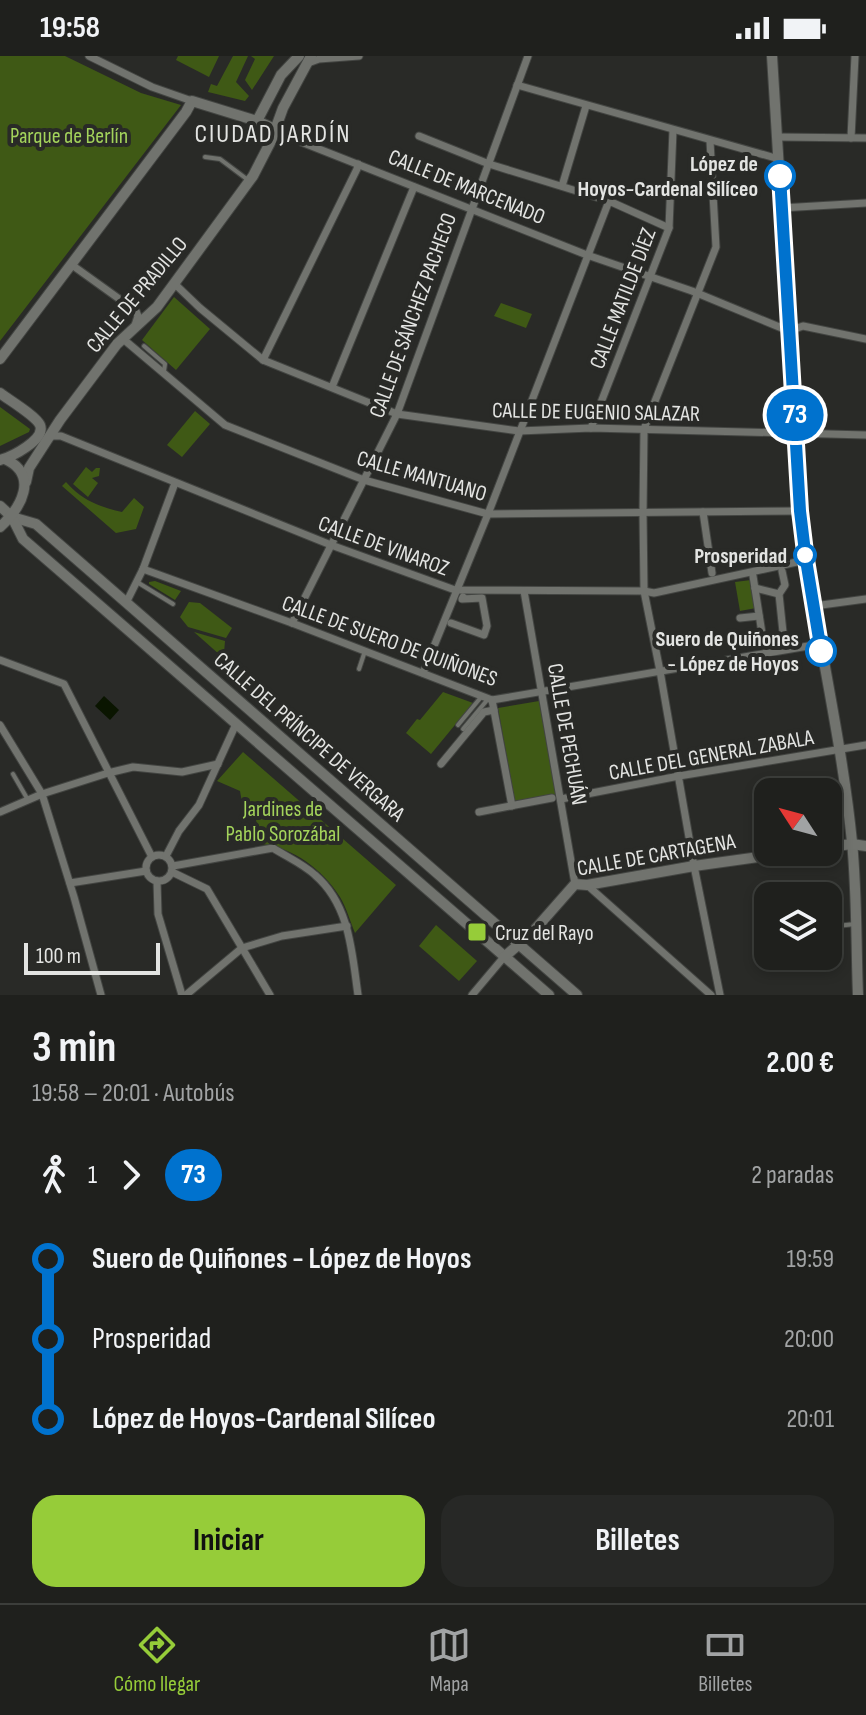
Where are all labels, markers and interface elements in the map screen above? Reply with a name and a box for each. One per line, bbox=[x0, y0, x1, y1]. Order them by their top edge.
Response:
text: 19:58 bbox=[40, 10, 100, 46]
district label: CIUDAD JARDÍN bbox=[194, 119, 352, 150]
park label: Parque de Berlín bbox=[10, 123, 128, 150]
street label: CALLE DE MARCENADO bbox=[384, 144, 549, 231]
place label: López de Hoyos-Cardenal Silíceo bbox=[577, 151, 758, 203]
marker: López de Hoyos-Cardenal Silíceo bbox=[765, 161, 795, 191]
street label: CALLE DE SÁNCHEZ PACHECO bbox=[364, 209, 463, 422]
street label: CALLE MATILDE DÍEZ bbox=[584, 224, 663, 373]
street label: CALLE DE PRADILLO bbox=[81, 231, 193, 358]
line badge: 73 bbox=[759, 389, 831, 441]
street label: CALLE DE EUGENIO SALAZAR bbox=[492, 397, 700, 428]
text: 73 bbox=[783, 398, 807, 431]
street label: CALLE MANTUANO bbox=[354, 445, 490, 508]
street label: CALLE DE VINAROZ bbox=[314, 510, 453, 583]
place label: Prosperidad bbox=[694, 543, 787, 570]
marker: Prosperidad bbox=[794, 544, 816, 566]
street label: CALLE DE SUERO DE QUIÑONES bbox=[278, 590, 501, 693]
place label: Suero de Quiñones - López de Hoyos bbox=[656, 626, 799, 678]
marker: Suero de Quiñones - López de Hoyos bbox=[806, 636, 836, 666]
street label: CALLE DEL PRÍNCIPE DE VERGARA bbox=[208, 647, 411, 828]
street label: CALLE DE PECHUÁN bbox=[541, 661, 592, 807]
street label: CALLE DEL GENERAL ZABALA bbox=[607, 724, 816, 787]
north arrow bbox=[754, 778, 842, 866]
map controls bbox=[754, 778, 842, 970]
park label: Jardines de Pablo Sorozábal bbox=[226, 796, 340, 848]
street label: CALLE DE CARTAGENA bbox=[575, 828, 738, 883]
button: layers bbox=[754, 882, 842, 970]
place label: Cruz del Rayo bbox=[495, 920, 594, 947]
marker: Cruz del Rayo bbox=[466, 921, 488, 943]
scale bar bbox=[24, 939, 160, 975]
text: 100 m bbox=[36, 943, 81, 970]
text: 3 min bbox=[32, 1021, 116, 1074]
text: 2.00 € bbox=[766, 1045, 834, 1081]
text: 19:58 – 20:01 · Autobús bbox=[32, 1078, 235, 1109]
icon: walk bbox=[32, 1153, 76, 1197]
icon: forward bbox=[109, 1153, 153, 1197]
text: 73 bbox=[181, 1158, 206, 1191]
text: 1 bbox=[88, 1160, 97, 1191]
text: 2 paradas bbox=[751, 1160, 834, 1191]
text: Suero de Quiñones - López de Hoyos bbox=[92, 1241, 471, 1277]
text: 19:59 bbox=[787, 1244, 834, 1275]
text: Prosperidad bbox=[92, 1321, 211, 1357]
text: 20:00 bbox=[784, 1324, 834, 1355]
text: López de Hoyos-Cardenal Silíceo bbox=[92, 1401, 435, 1437]
text: 20:01 bbox=[786, 1404, 834, 1435]
button: Iniciar bbox=[32, 1495, 425, 1587]
button: Billetes bbox=[441, 1495, 834, 1587]
tab: Cómo llegar bbox=[114, 1623, 200, 1698]
tab: Mapa bbox=[427, 1623, 471, 1698]
tab: Billetes bbox=[698, 1623, 752, 1698]

